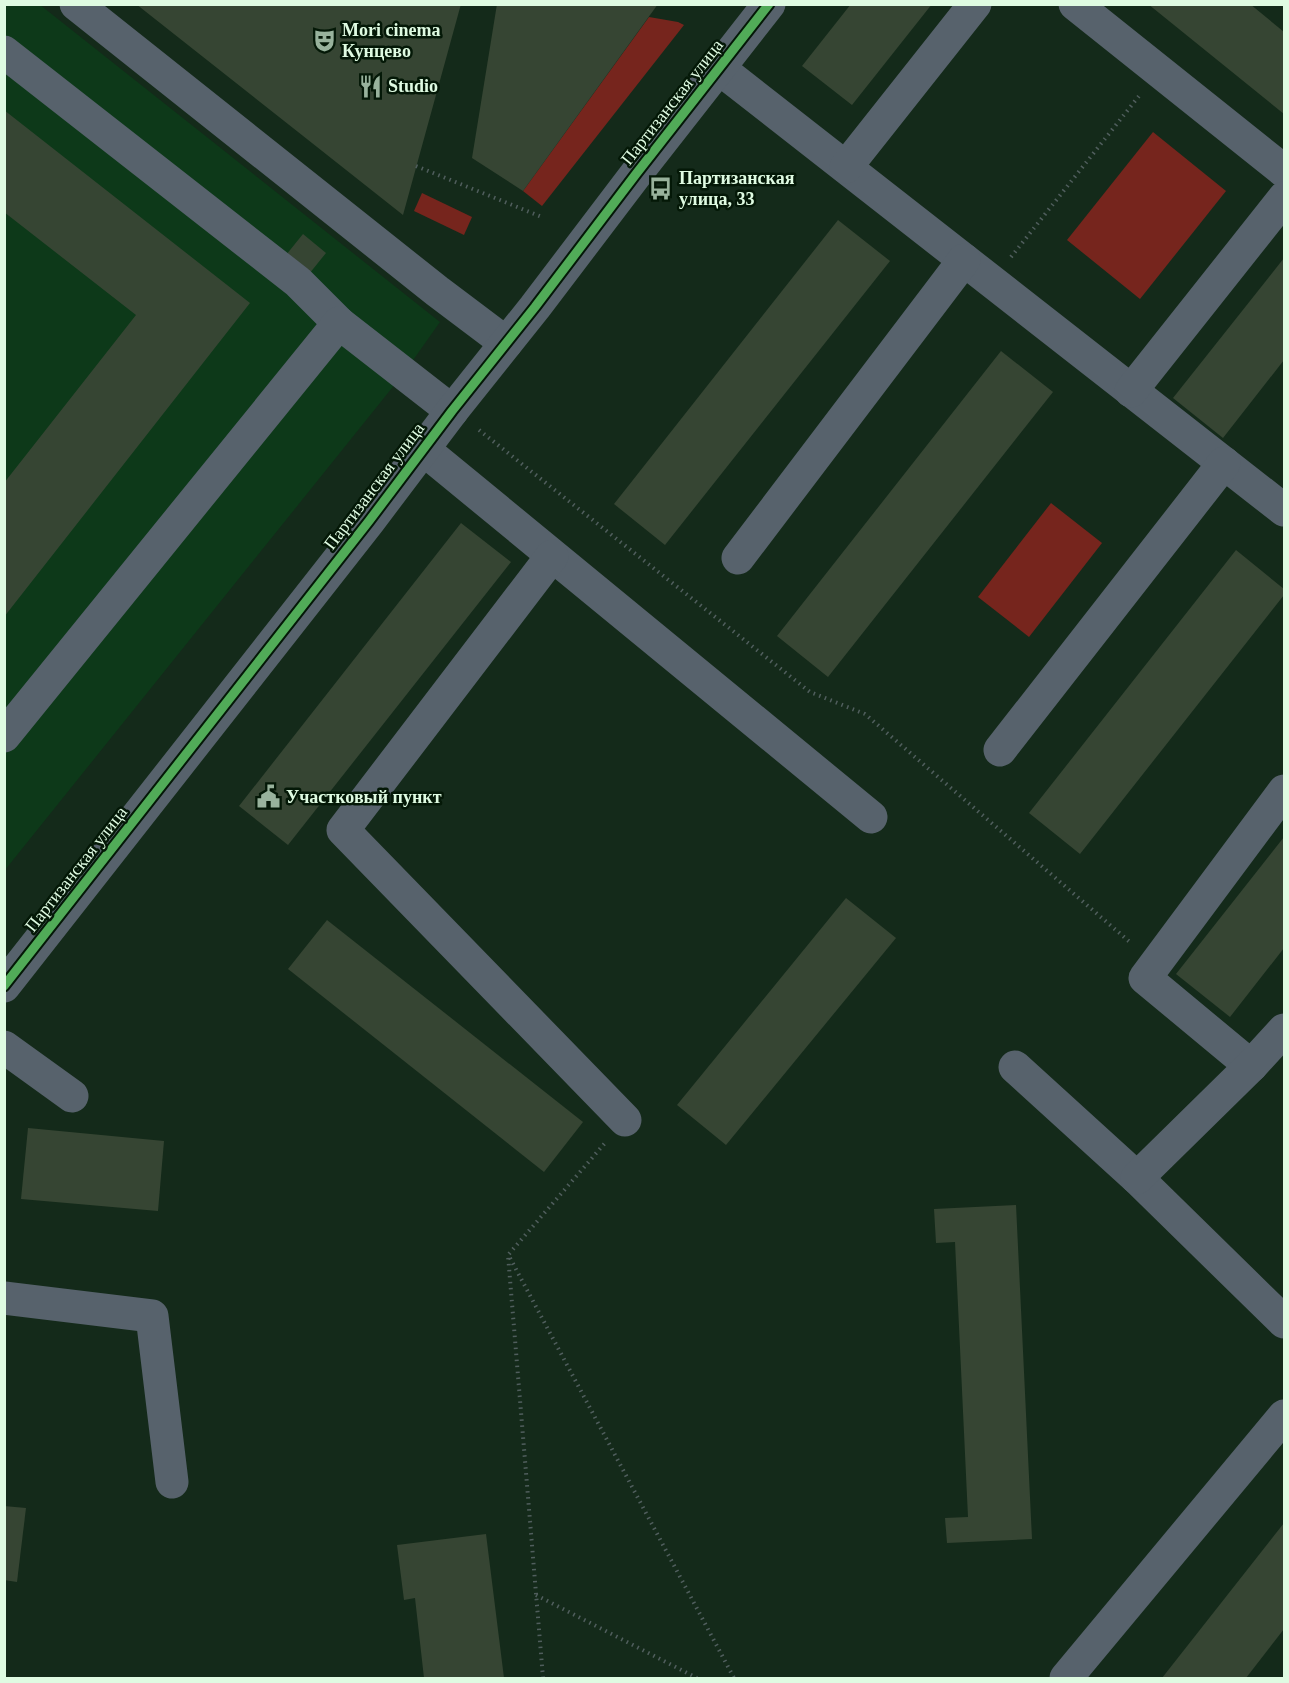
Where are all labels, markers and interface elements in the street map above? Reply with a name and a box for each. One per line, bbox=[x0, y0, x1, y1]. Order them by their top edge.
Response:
place label: Mori cinema Кунцево bbox=[342, 20, 440, 61]
theatre icon: Mori cinema Кунцево bbox=[311, 27, 337, 53]
street label: Партизанская улица bbox=[617, 35, 727, 169]
restaurant icon: Studio bbox=[357, 73, 383, 99]
place label: Studio bbox=[388, 76, 438, 96]
place label: Партизанская улица, 33 bbox=[679, 168, 795, 209]
bus stop icon: Партизанская улица, 33 bbox=[648, 175, 674, 201]
street label: Партизанская улица bbox=[320, 419, 428, 553]
public building icon: Участковый пункт bbox=[255, 784, 281, 810]
place label: Участковый пункт bbox=[286, 787, 442, 807]
street label: Партизанская улица bbox=[21, 802, 131, 936]

